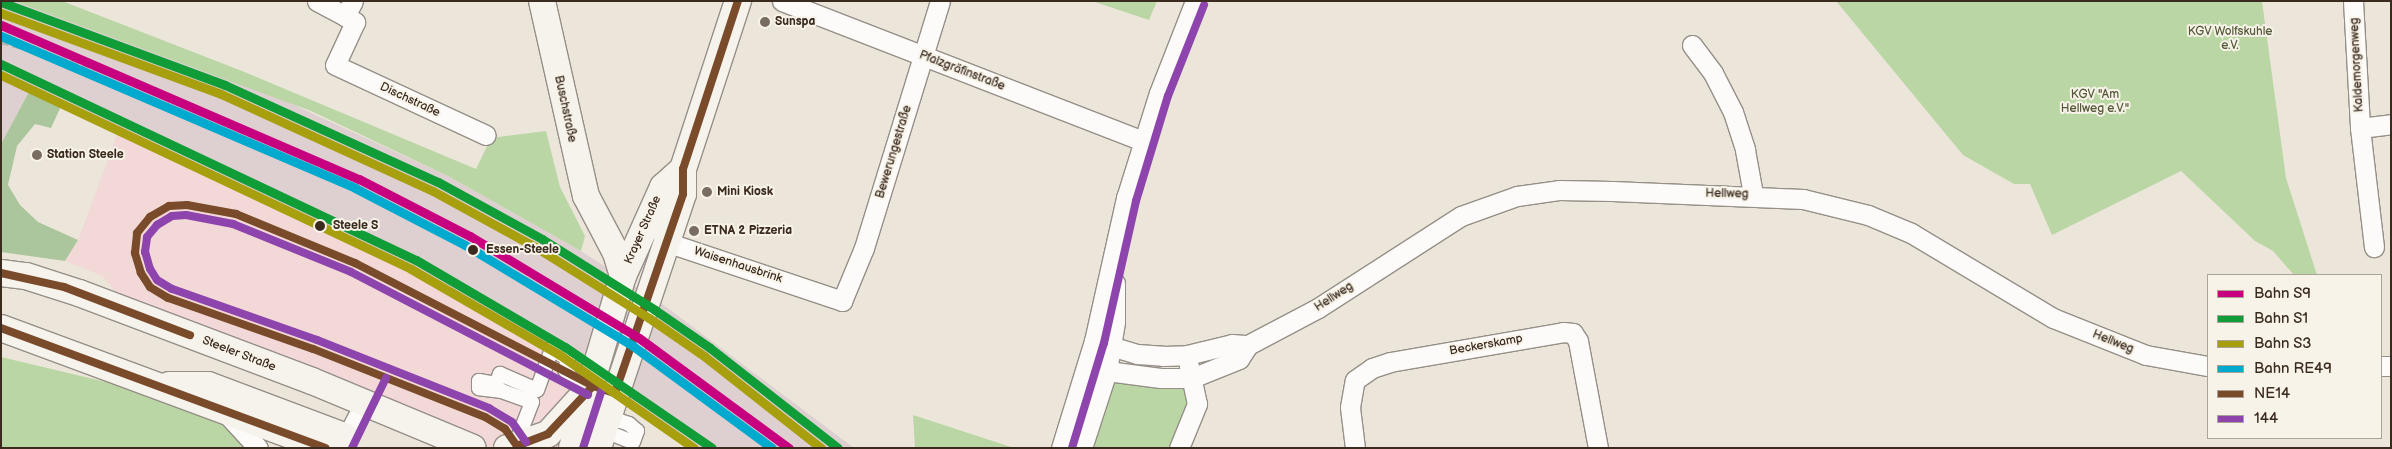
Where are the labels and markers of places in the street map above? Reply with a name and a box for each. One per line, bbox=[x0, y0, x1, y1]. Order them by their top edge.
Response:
place label: Sunspa bbox=[775, 15, 815, 29]
marker: Sunspa bbox=[759, 16, 771, 28]
place label: Station Steele bbox=[47, 148, 124, 162]
marker: Station Steele bbox=[31, 149, 43, 161]
place label: Mini Kiosk bbox=[717, 185, 773, 199]
marker: Mini Kiosk bbox=[701, 186, 713, 198]
marker: Steele S bbox=[311, 217, 329, 235]
place label: Steele S bbox=[333, 219, 378, 233]
place label: ETNA 2 Pizzeria bbox=[704, 224, 792, 238]
marker: ETNA 2 Pizzeria bbox=[688, 225, 700, 237]
marker: Essen-Steele bbox=[464, 241, 482, 259]
place label: Essen-Steele bbox=[486, 243, 559, 257]

